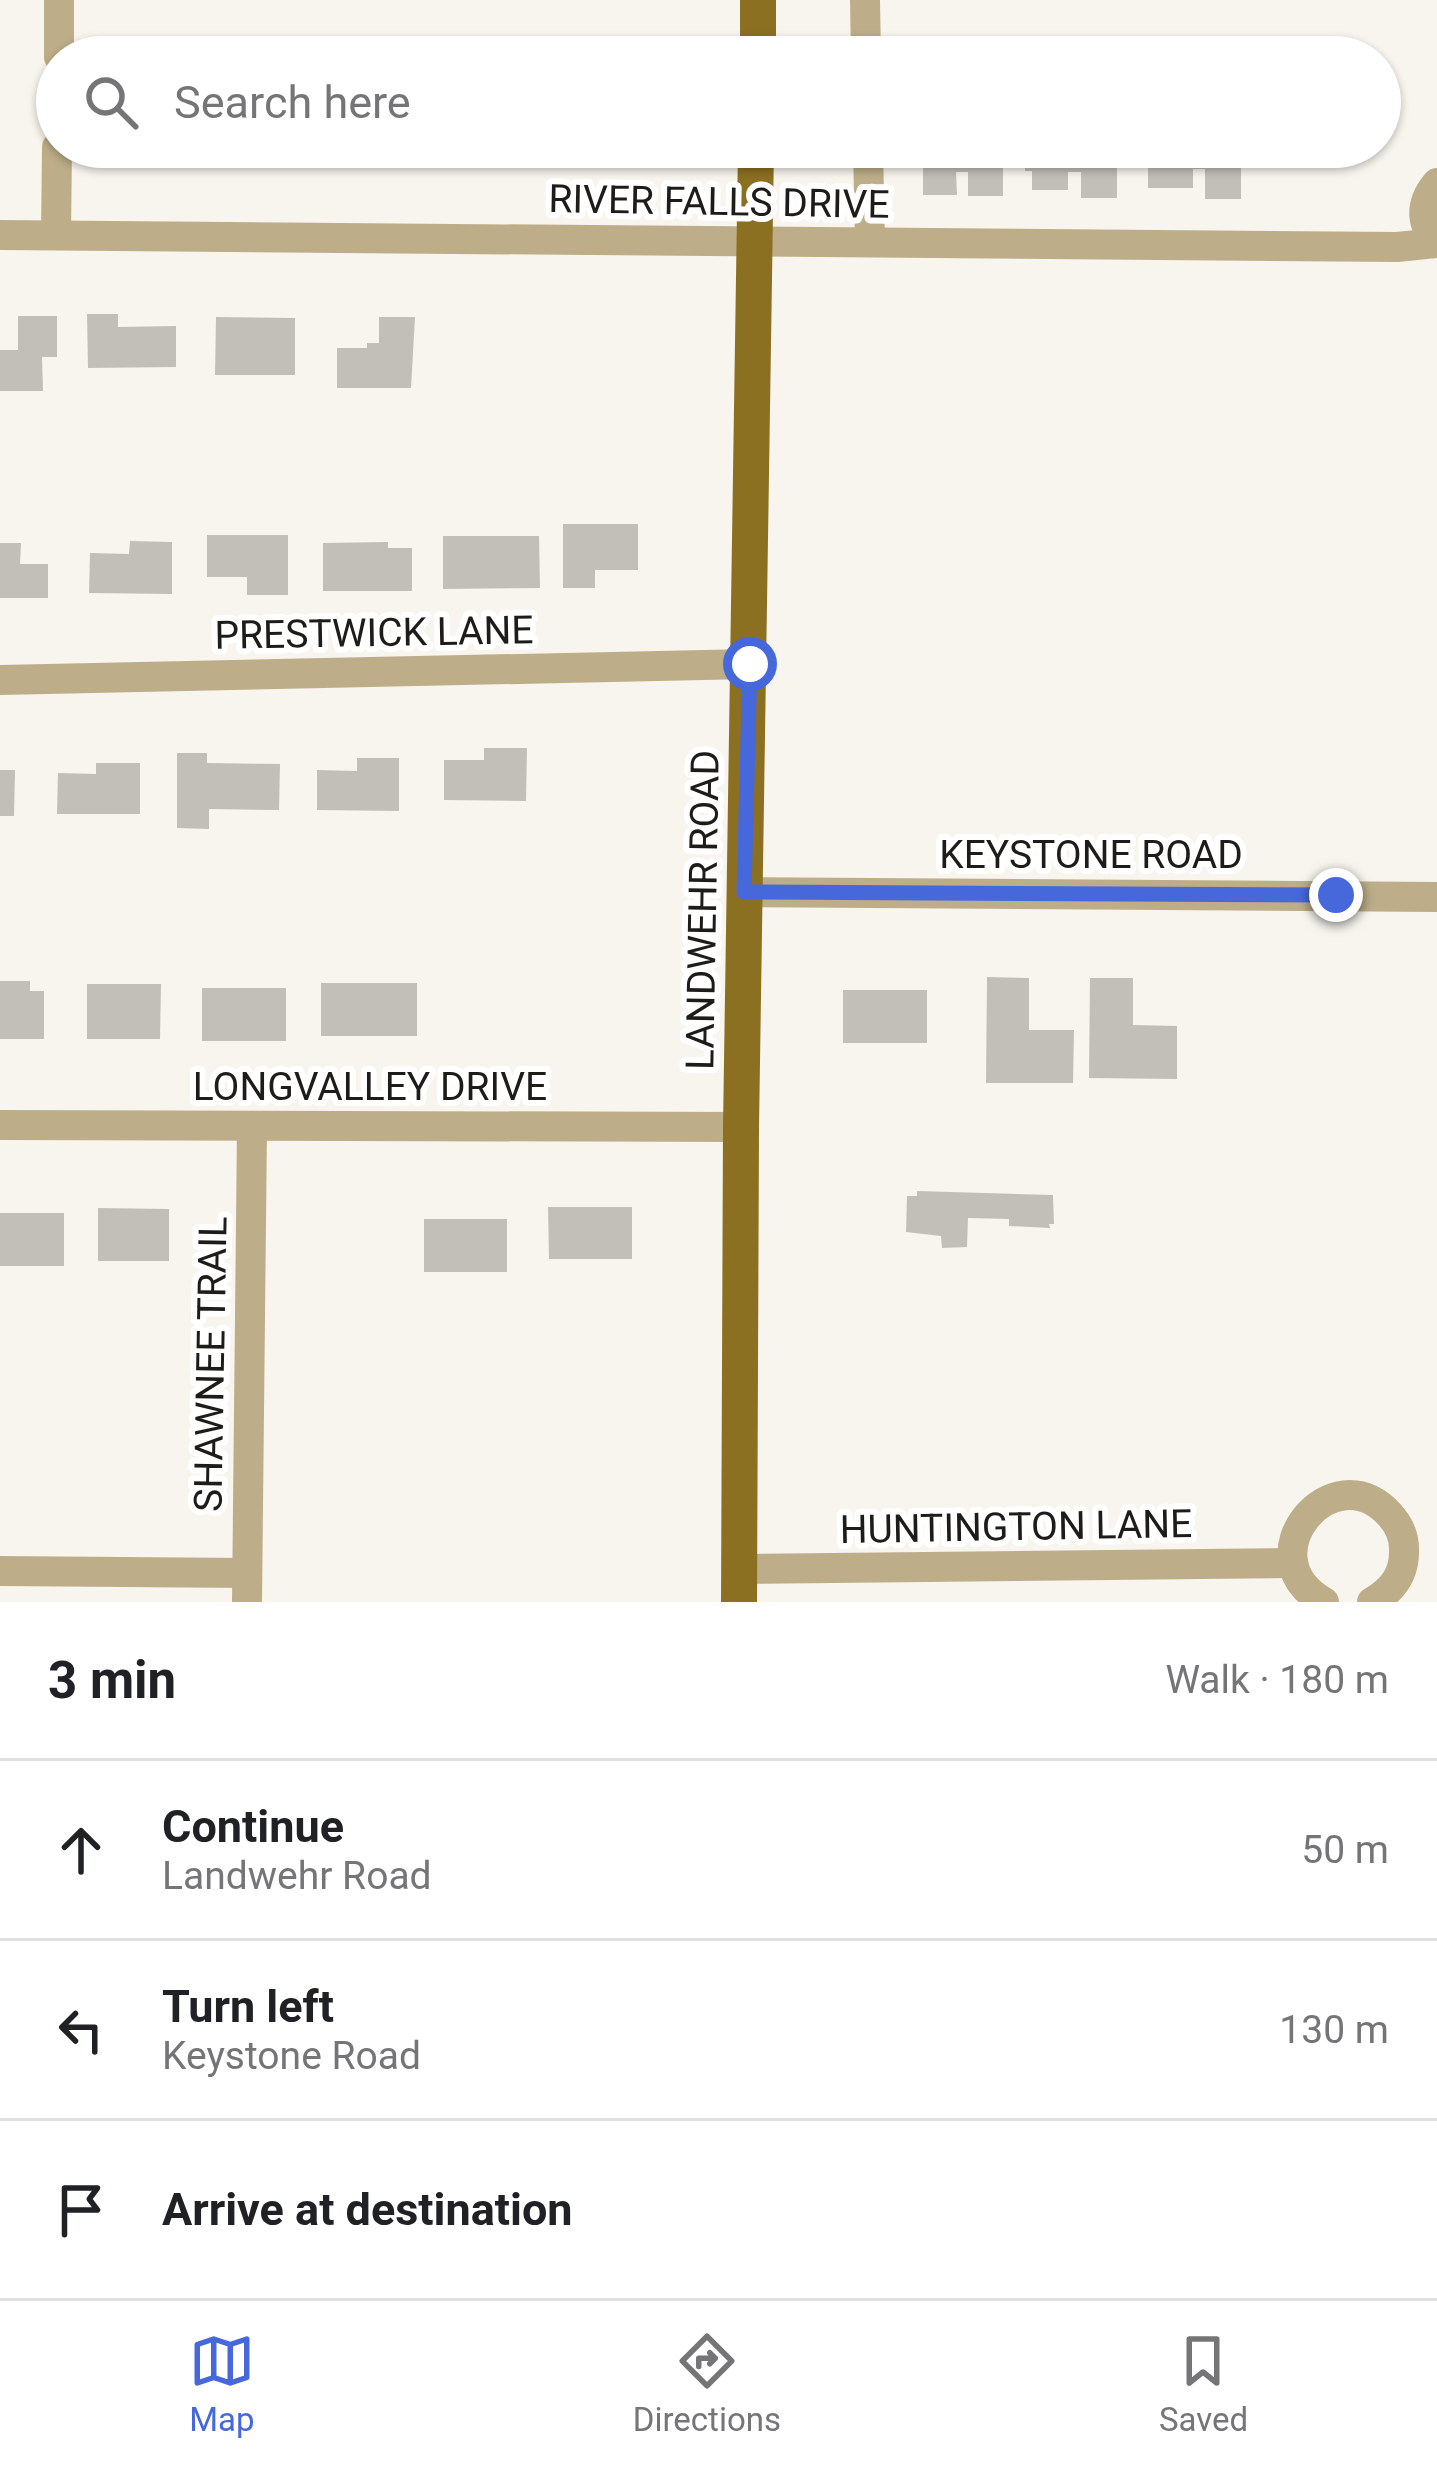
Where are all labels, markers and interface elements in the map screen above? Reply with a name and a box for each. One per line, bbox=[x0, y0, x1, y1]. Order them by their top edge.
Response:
search box bbox=[36, 36, 1401, 168]
icon: search bbox=[78, 69, 144, 135]
text: Search here bbox=[174, 76, 411, 129]
street label: RIVER FALLS DRIVE bbox=[548, 176, 890, 228]
street label: PRESTWICK LANE bbox=[214, 607, 534, 659]
route start bbox=[723, 637, 777, 691]
street label: LANDWEHR ROAD bbox=[677, 750, 729, 1070]
street label: KEYSTONE ROAD bbox=[939, 832, 1243, 878]
route end bbox=[1309, 868, 1363, 922]
street label: LONGVALLEY DRIVE bbox=[193, 1064, 547, 1110]
street label: SHAWNEE TRAIL bbox=[185, 1216, 237, 1512]
street label: HUNTINGTON LANE bbox=[839, 1501, 1193, 1553]
text: 3 min bbox=[48, 1651, 176, 1710]
text: Walk · 180 m bbox=[1165, 1657, 1389, 1703]
text: Continue bbox=[162, 1800, 344, 1853]
icon: ahead bbox=[48, 1817, 114, 1883]
text: 50 m bbox=[1301, 1827, 1389, 1873]
text: Landwehr Road bbox=[162, 1853, 432, 1899]
text: Turn left bbox=[162, 1980, 334, 2033]
icon: left bbox=[48, 1997, 114, 2063]
text: 130 m bbox=[1279, 2007, 1389, 2053]
text: Keystone Road bbox=[162, 2033, 421, 2079]
icon: arrive bbox=[48, 2177, 114, 2243]
text: Arrive at destination bbox=[162, 2183, 573, 2236]
tab: Map bbox=[189, 2328, 255, 2439]
tab: Directions bbox=[633, 2328, 781, 2439]
tab: Saved bbox=[1159, 2328, 1248, 2439]

